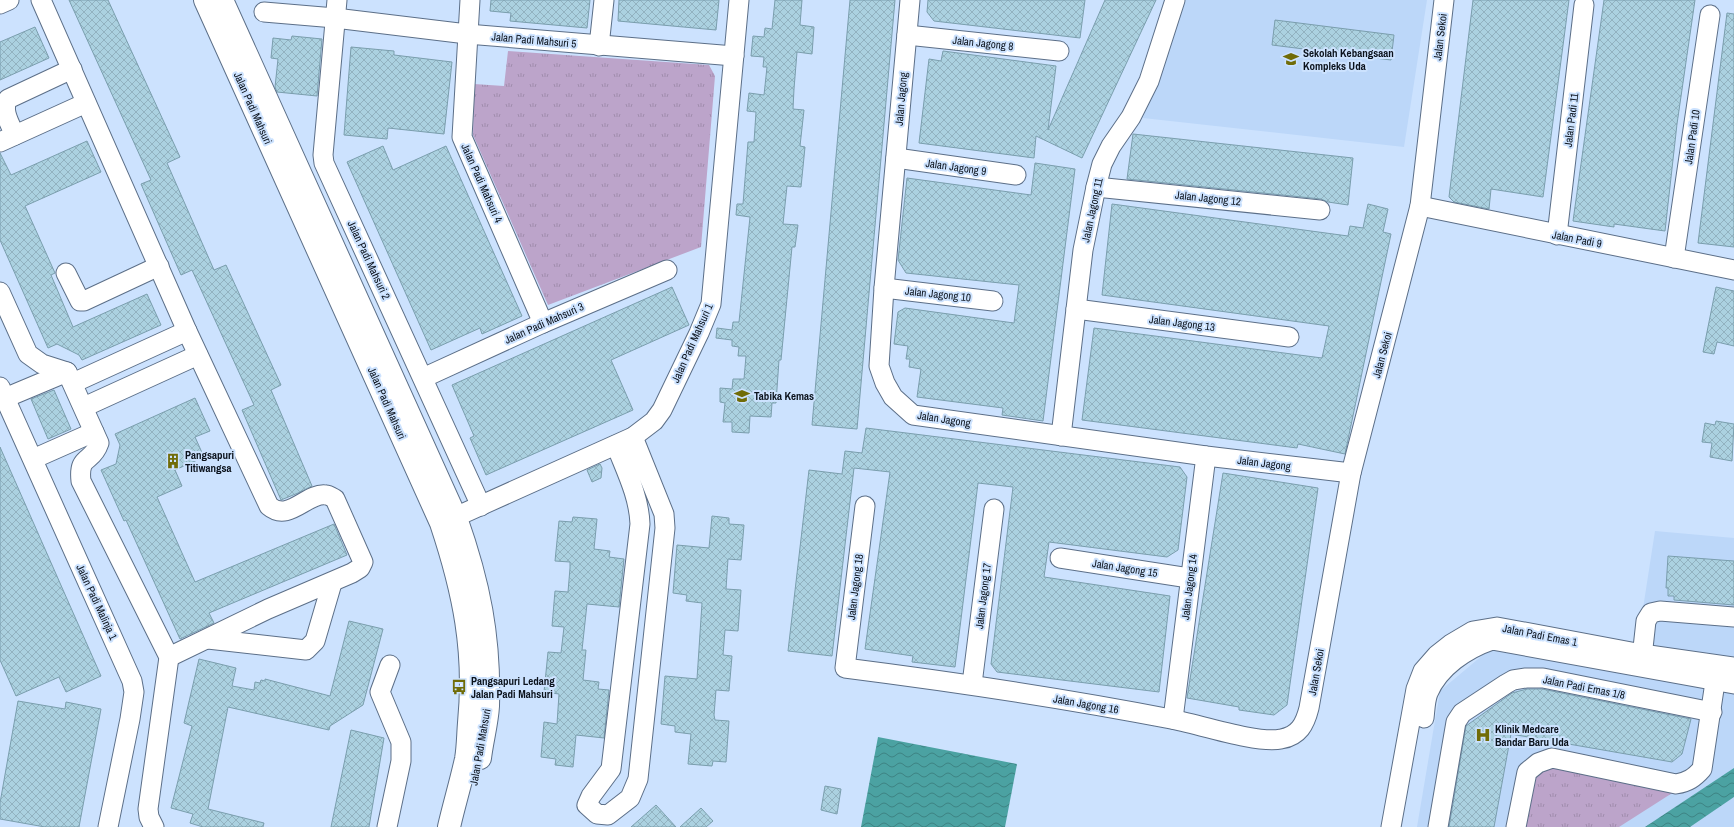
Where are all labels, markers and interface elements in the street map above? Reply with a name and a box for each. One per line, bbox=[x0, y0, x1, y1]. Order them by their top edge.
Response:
street label: Jalan Sekoi bbox=[1430, 13, 1450, 61]
street label: Jalan Padi Mahsuri 5 bbox=[491, 29, 577, 51]
street label: Jalan Jagong 8 bbox=[952, 33, 1014, 53]
place label: Sekolah Kebangsaan Kompleks Uda bbox=[1303, 46, 1394, 73]
school or university icon: Sekolah Kebangsaan Kompleks Uda bbox=[1282, 50, 1300, 68]
street label: Jalan Padi Mahsuri bbox=[231, 70, 275, 146]
street label: Jalan Jagong bbox=[892, 72, 910, 126]
street label: Jalan Padi 11 bbox=[1561, 92, 1581, 148]
street label: Jalan Padi 10 bbox=[1681, 109, 1703, 165]
street label: Jalan Padi Mahsuri 4 bbox=[458, 141, 506, 225]
street label: Jalan Jagong 9 bbox=[925, 156, 987, 178]
street label: Jalan Jagong 11 bbox=[1078, 176, 1106, 244]
street label: Jalan Jagong 12 bbox=[1174, 188, 1242, 208]
street label: Jalan Padi Mahsuri 2 bbox=[345, 218, 393, 302]
street label: Jalan Padi 9 bbox=[1551, 227, 1603, 251]
street label: Jalan Jagong 10 bbox=[904, 284, 972, 304]
street label: Jalan Padi Mahsuri 3 bbox=[502, 299, 586, 347]
street label: Jalan Padi Mahsuri 1 bbox=[668, 301, 716, 385]
street label: Jalan Jagong 13 bbox=[1148, 312, 1216, 334]
street label: Jalan Sekoi bbox=[1369, 330, 1395, 380]
street label: Jalan Padi Mahsuri bbox=[365, 365, 409, 441]
school or university icon: Tabika Kemas bbox=[733, 387, 751, 405]
place label: Tabika Kemas bbox=[754, 389, 814, 403]
street label: Jalan Jagong bbox=[916, 408, 972, 430]
place label: Pangsapuri Titiwangsa bbox=[185, 448, 234, 475]
building icon: Pangsapuri Titiwangsa bbox=[164, 452, 182, 470]
street label: Jalan Jagong bbox=[1237, 453, 1291, 473]
street label: Jalan Jagong 18 bbox=[844, 553, 866, 621]
street label: Jalan Jagong 14 bbox=[1178, 553, 1200, 621]
street label: Jalan Jagong 15 bbox=[1091, 556, 1159, 580]
street label: Jalan Padi Malinja 1 bbox=[73, 562, 121, 642]
street label: Jalan Jagong 17 bbox=[972, 562, 994, 630]
street label: Jalan Padi Emas 1 bbox=[1502, 621, 1578, 649]
street label: Jalan Sekoi bbox=[1305, 648, 1327, 696]
street label: Jalan Padi Emas 1/8 bbox=[1542, 672, 1626, 702]
place label: Pangsapuri Ledang Jalan Padi Mahsuri bbox=[471, 674, 555, 701]
bus stop icon: Pangsapuri Ledang Jalan Padi Mahsuri bbox=[450, 678, 468, 696]
street label: Jalan Jagong 16 bbox=[1052, 691, 1120, 717]
street label: Jalan Padi Mahsuri bbox=[466, 708, 494, 786]
place label: Klinik Medcare Bandar Baru Uda bbox=[1495, 722, 1569, 749]
hospital icon: Klinik Medcare Bandar Baru Uda bbox=[1474, 726, 1492, 744]

